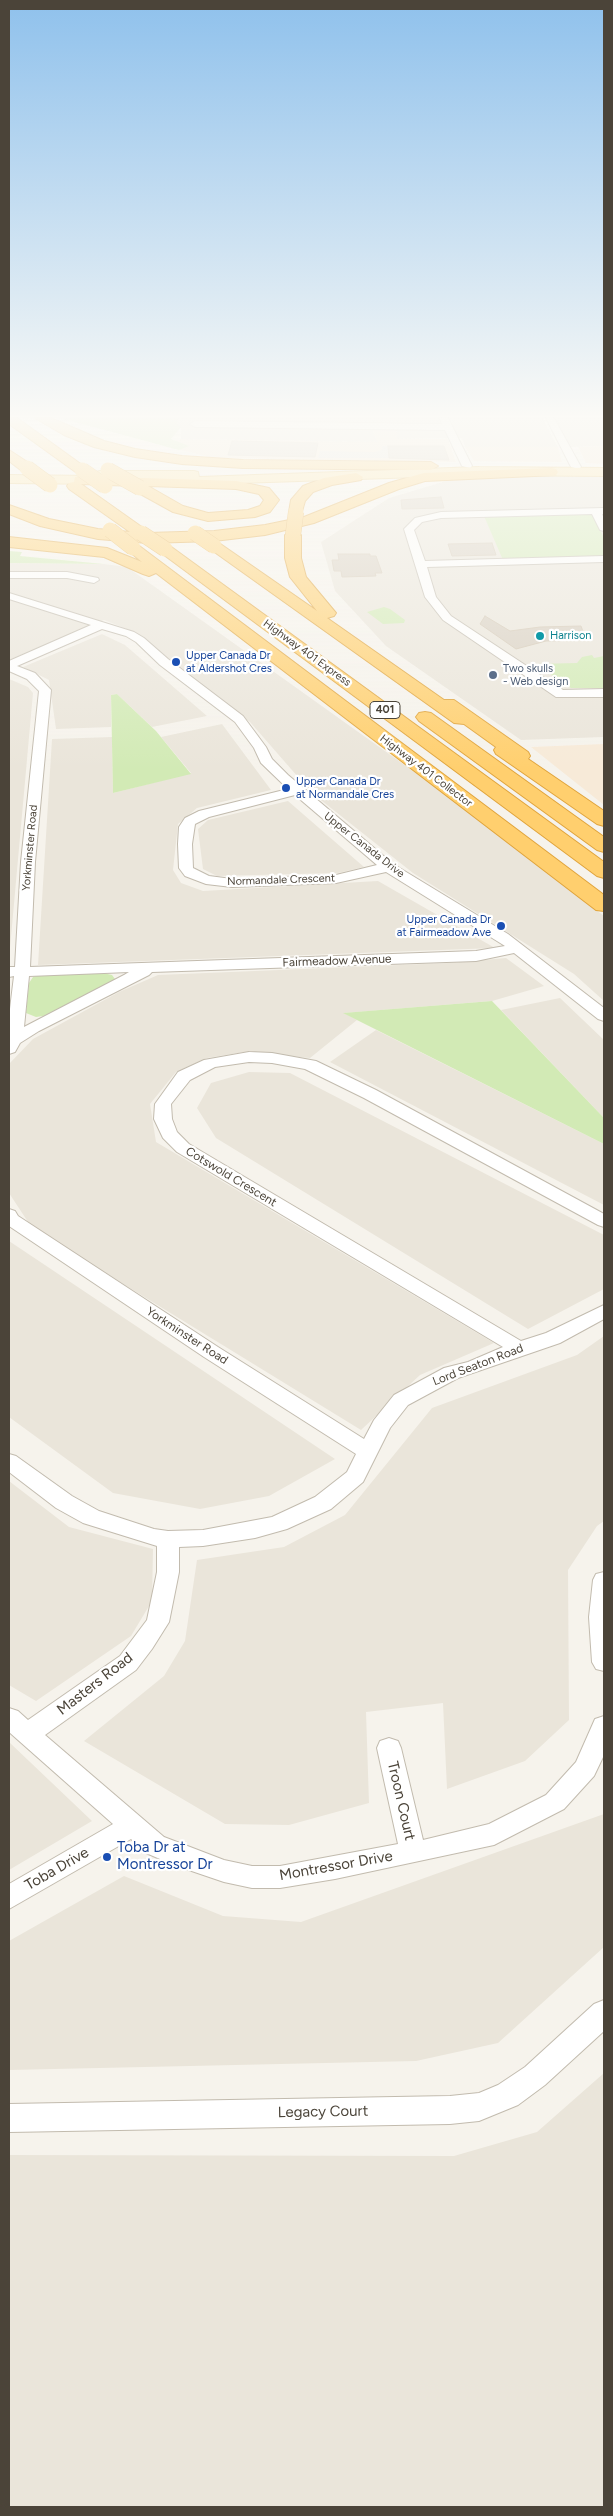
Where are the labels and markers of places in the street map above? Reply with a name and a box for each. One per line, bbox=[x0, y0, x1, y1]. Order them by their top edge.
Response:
place label: Harrison bbox=[550, 629, 592, 643]
marker: Harrison bbox=[534, 630, 546, 642]
place label: Upper Canada Dr at Aldershot Cres bbox=[186, 649, 272, 675]
marker: Upper Canada Dr at Aldershot Cres bbox=[170, 656, 182, 668]
place label: Two skulls - Web design bbox=[503, 662, 568, 688]
marker: Two skulls - Web design bbox=[487, 669, 499, 681]
place label: Upper Canada Dr at Normandale Cres bbox=[296, 775, 394, 801]
marker: Upper Canada Dr at Normandale Cres bbox=[280, 782, 292, 794]
place label: Upper Canada Dr at Fairmeadow Ave bbox=[397, 913, 491, 939]
marker: Upper Canada Dr at Fairmeadow Ave bbox=[495, 920, 507, 932]
place label: Toba Dr at Montressor Dr bbox=[117, 1839, 213, 1874]
marker: Toba Dr at Montressor Dr bbox=[101, 1851, 113, 1863]

